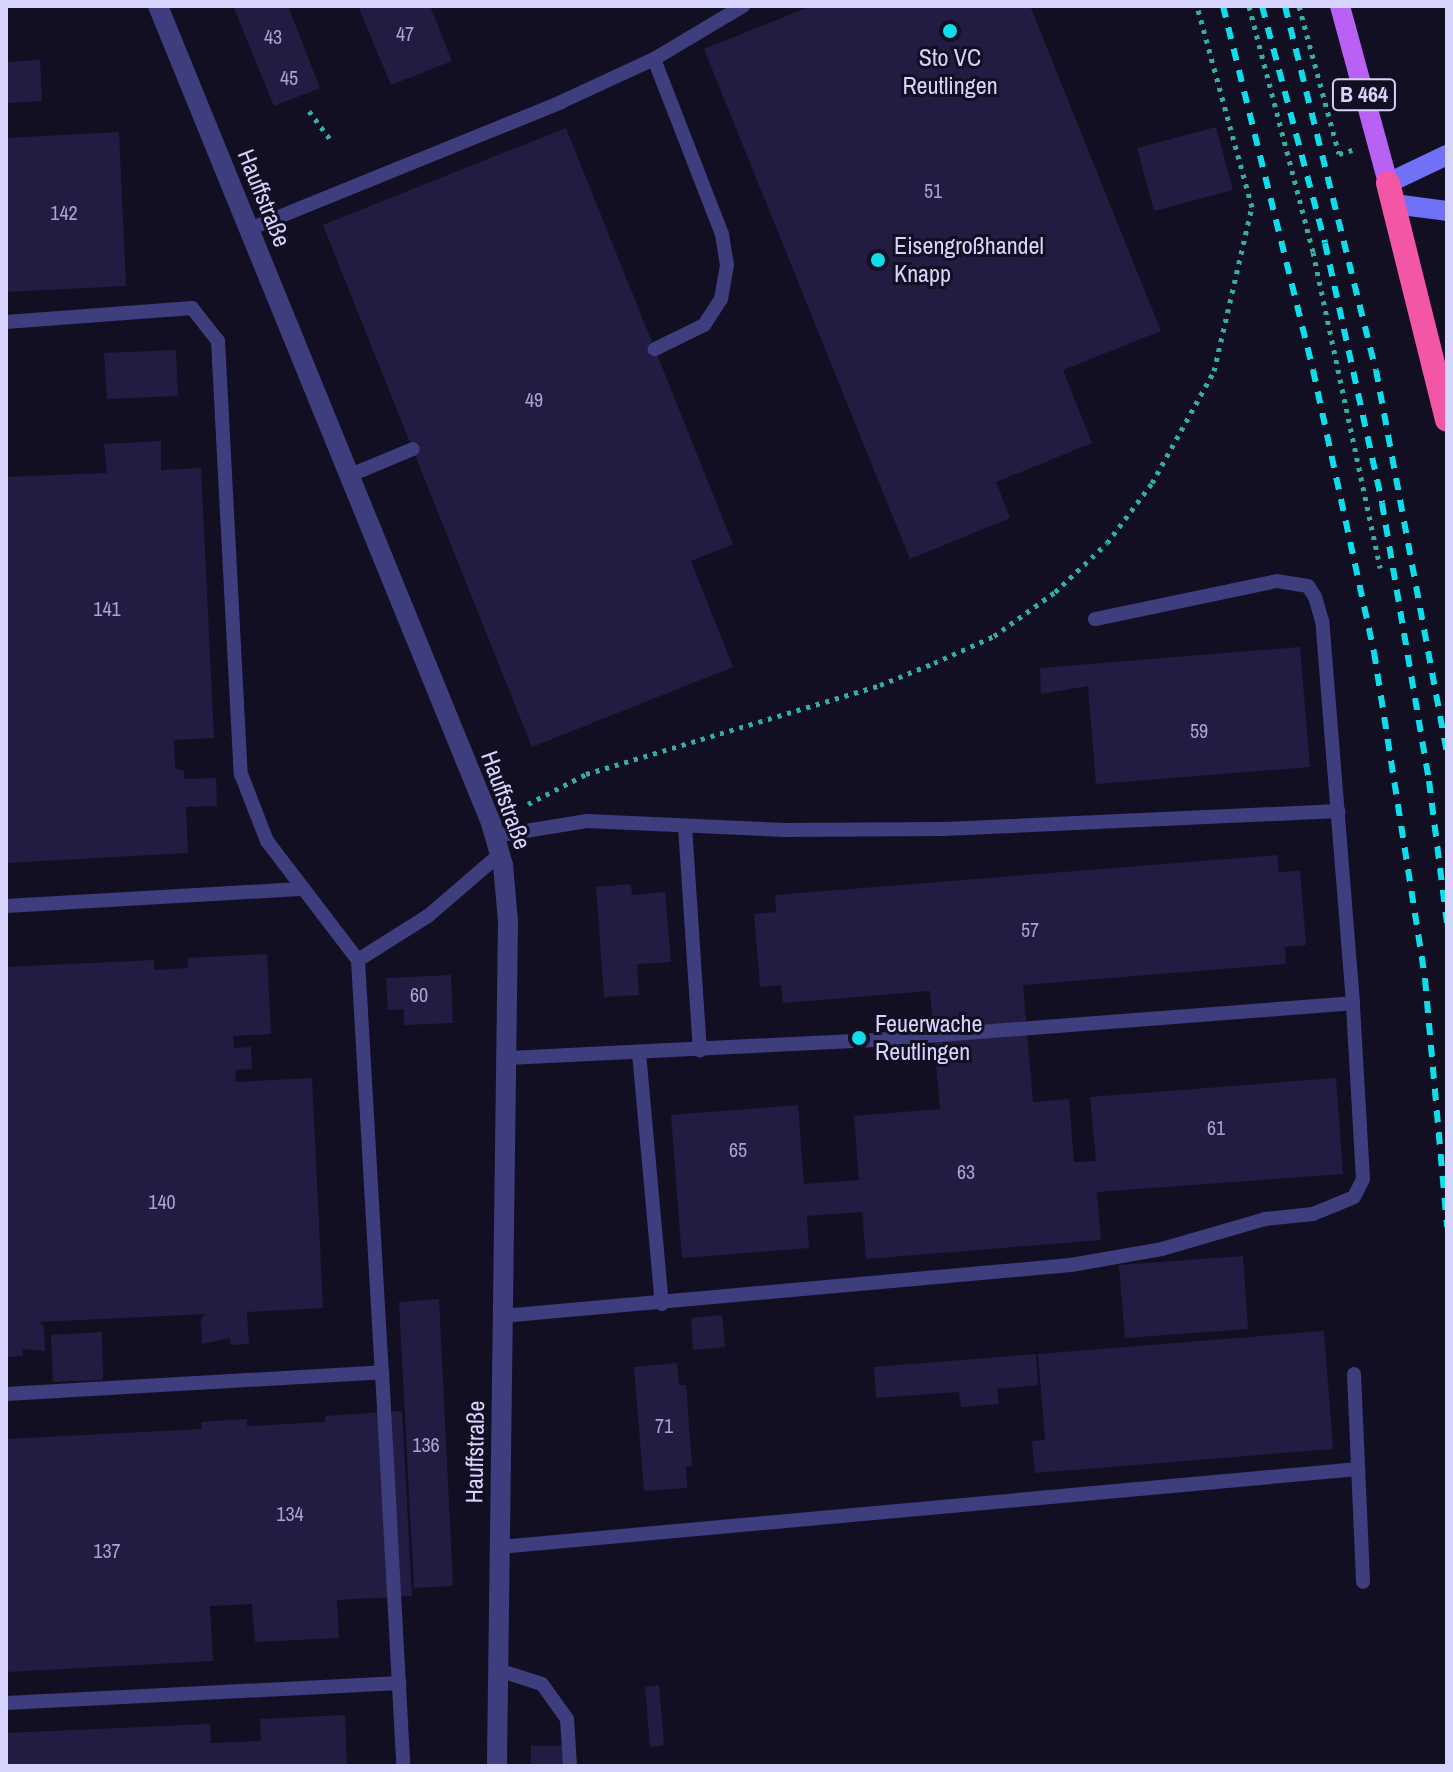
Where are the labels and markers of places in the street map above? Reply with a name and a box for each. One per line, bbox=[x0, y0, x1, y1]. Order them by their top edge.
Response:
marker: Sto VC Reutlingen bbox=[941, 22, 959, 40]
place label: Sto VC Reutlingen bbox=[902, 44, 998, 100]
place label: Eisengroßhandel Knapp bbox=[894, 232, 1044, 288]
marker: Eisengroßhandel Knapp bbox=[869, 251, 887, 269]
place label: Feuerwache Reutlingen bbox=[875, 1010, 982, 1066]
marker: Feuerwache Reutlingen bbox=[850, 1029, 868, 1047]

